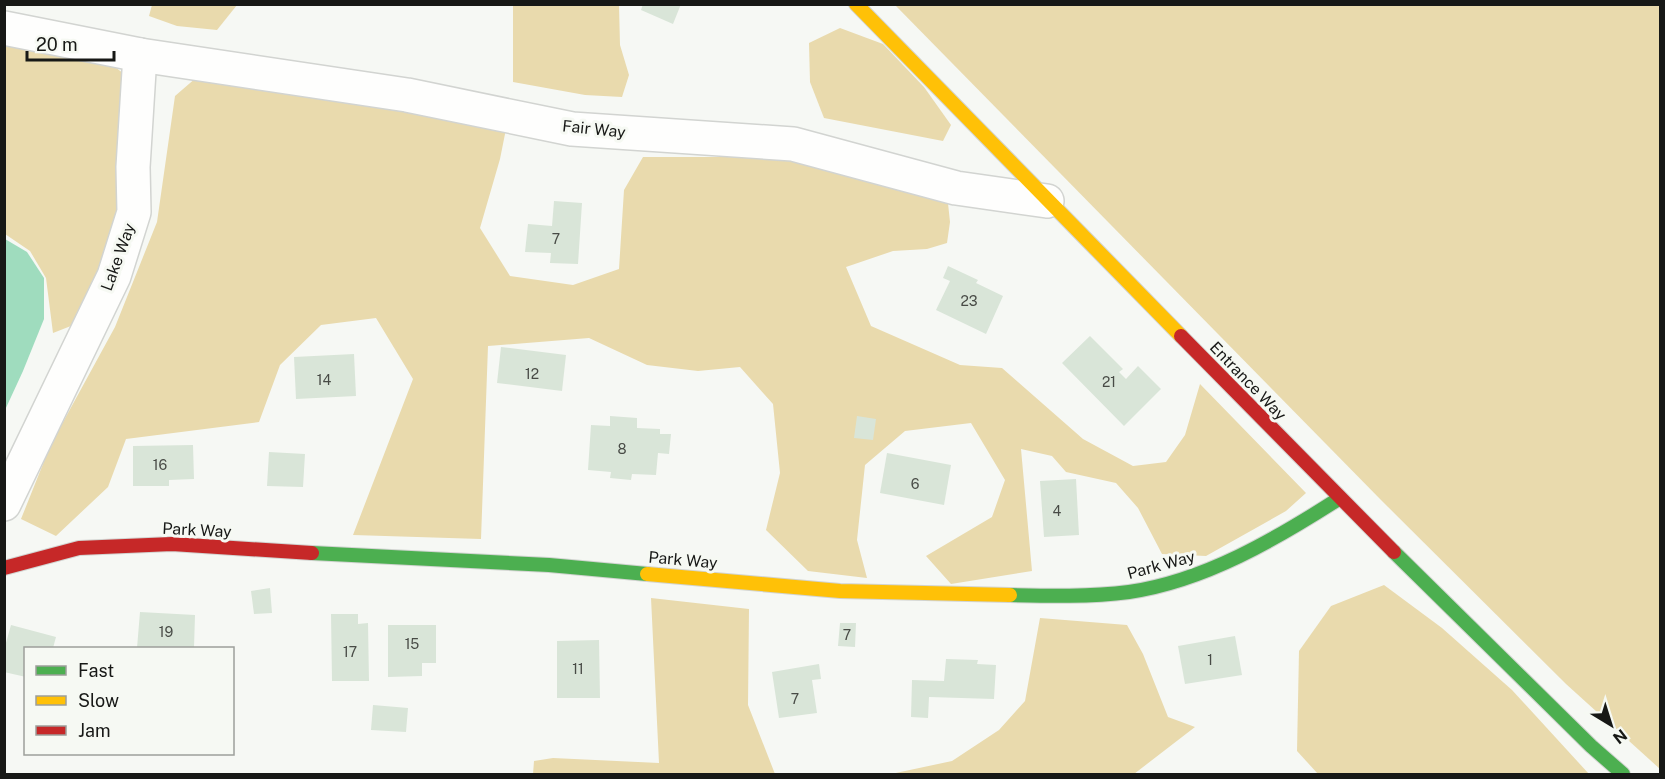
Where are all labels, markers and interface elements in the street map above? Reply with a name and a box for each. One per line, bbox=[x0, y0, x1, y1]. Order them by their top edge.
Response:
scale bar bbox=[27, 24, 114, 62]
text: 20 m bbox=[36, 34, 78, 55]
street label: Fair Way bbox=[561, 116, 627, 142]
street label: Lake Way bbox=[97, 220, 139, 293]
house number: 7 bbox=[552, 231, 560, 247]
house number: 23 bbox=[960, 293, 978, 309]
street label: Entrance Way bbox=[1206, 338, 1290, 424]
house number: 12 bbox=[525, 366, 539, 382]
house number: 14 bbox=[317, 372, 331, 388]
house number: 21 bbox=[1102, 374, 1116, 390]
house number: 8 bbox=[617, 441, 627, 457]
house number: 16 bbox=[153, 457, 167, 473]
house number: 6 bbox=[911, 476, 920, 492]
house number: 4 bbox=[1053, 503, 1062, 519]
street label: Park Way bbox=[162, 519, 233, 541]
street label: Park Way bbox=[1125, 547, 1197, 583]
street label: Park Way bbox=[648, 548, 719, 573]
house number: 19 bbox=[159, 624, 173, 640]
house number: 7 bbox=[843, 627, 851, 643]
house number: 15 bbox=[405, 636, 419, 652]
house number: 17 bbox=[343, 644, 357, 660]
legend bbox=[24, 647, 234, 755]
house number: 1 bbox=[1207, 652, 1213, 668]
text: Fast bbox=[78, 660, 114, 681]
house number: 11 bbox=[572, 661, 584, 677]
text: Slow bbox=[78, 690, 119, 711]
house number: 7 bbox=[791, 691, 799, 707]
north arrow bbox=[1581, 695, 1641, 755]
text: Jam bbox=[78, 720, 111, 741]
text: N bbox=[1609, 725, 1631, 748]

